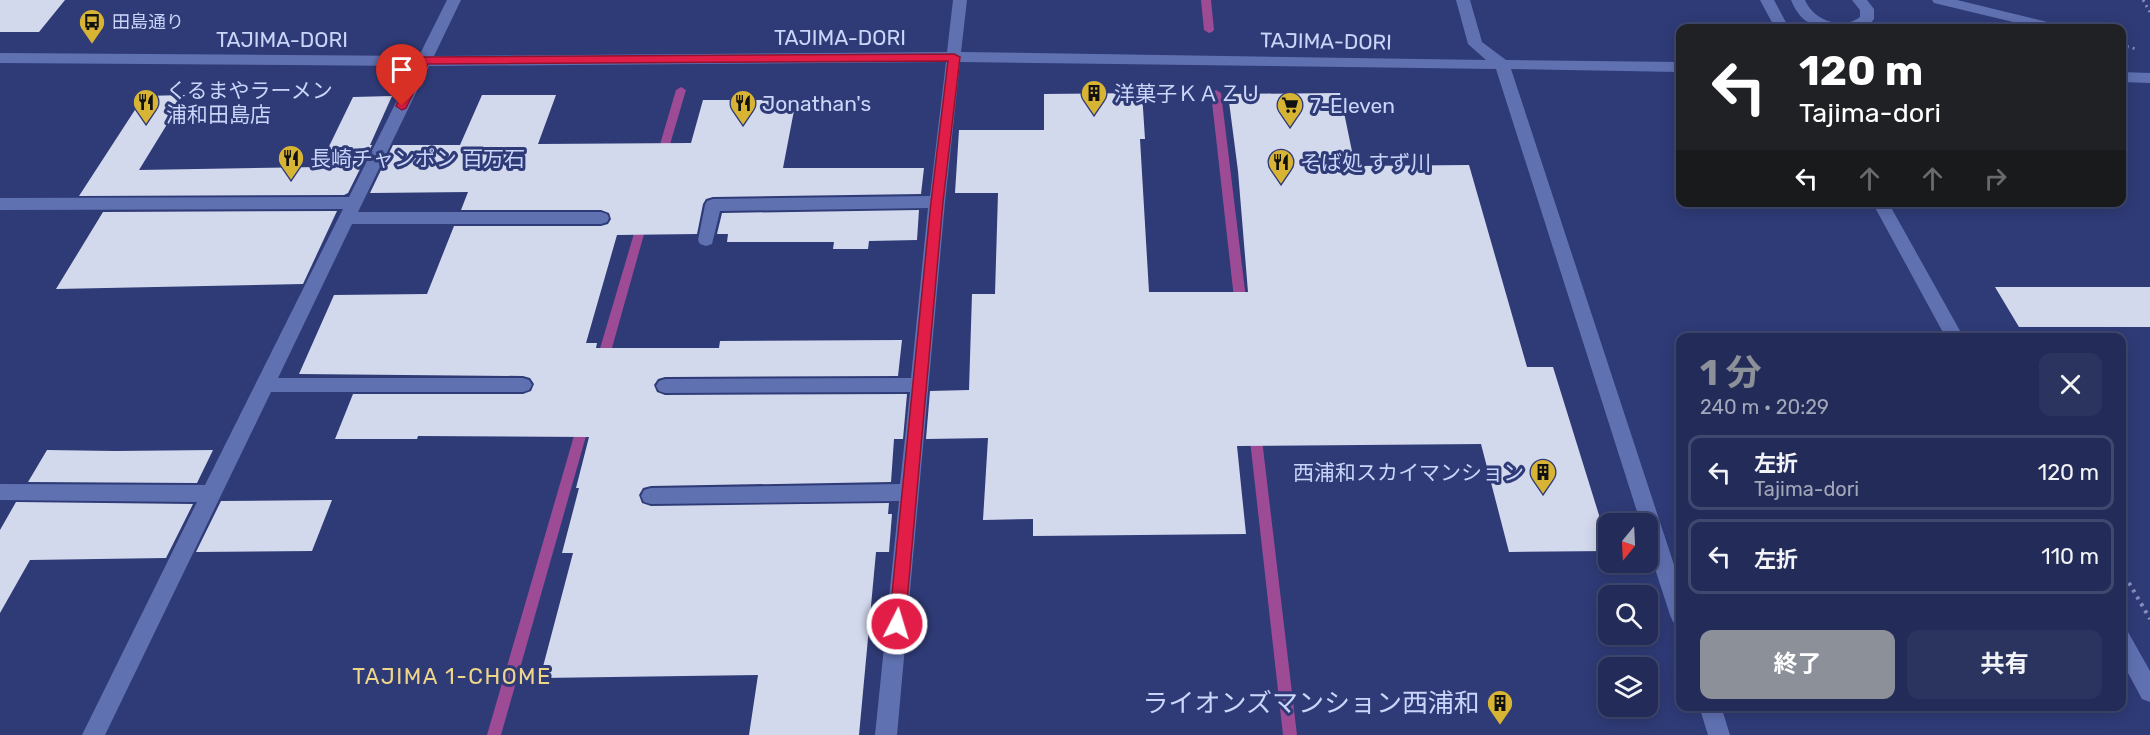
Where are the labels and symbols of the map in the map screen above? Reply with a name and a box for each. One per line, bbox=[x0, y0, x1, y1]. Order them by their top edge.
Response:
bus stop icon: 田島通り bbox=[77, 7, 107, 45]
place label: 田島通り bbox=[112, 11, 184, 33]
street label: TAJIMA-DORI bbox=[774, 25, 906, 50]
street label: TAJIMA-DORI bbox=[216, 27, 348, 52]
street label: TAJIMA-DORI bbox=[1260, 27, 1392, 55]
pin bbox=[376, 44, 427, 106]
place label: くるまやラーメン 浦和田島店 bbox=[166, 78, 333, 127]
building icon: 洋菓子ＫＡＺＵ bbox=[1079, 78, 1109, 116]
place label: 洋菓子ＫＡＺＵ bbox=[1114, 81, 1261, 106]
restaurant icon: くるまやラーメン 浦和田島店 bbox=[131, 87, 161, 125]
restaurant icon: Jonathan's bbox=[728, 88, 758, 126]
supermarket icon: 7-Eleven bbox=[1275, 90, 1305, 128]
place label: Jonathan's bbox=[762, 91, 871, 116]
place label: 7-Eleven bbox=[1310, 93, 1395, 118]
restaurant icon: 長崎チャンポン 百万石 bbox=[276, 143, 306, 181]
place label: 長崎チャンポン 百万石 bbox=[310, 146, 525, 171]
restaurant icon: そば処 すず川 bbox=[1266, 147, 1296, 185]
place label: そば処 すず川 bbox=[1300, 150, 1431, 175]
building icon: 西浦和スカイマンション bbox=[1528, 457, 1558, 495]
place label: 西浦和スカイマンション bbox=[1293, 460, 1524, 485]
north arrow bbox=[1598, 513, 1658, 573]
position arrow bbox=[865, 592, 929, 656]
district label: TAJIMA 1-CHOME bbox=[352, 663, 552, 690]
place label: ライオンズマンション西浦和 bbox=[1143, 688, 1480, 719]
building icon: ライオンズマンション西浦和 bbox=[1485, 688, 1515, 726]

